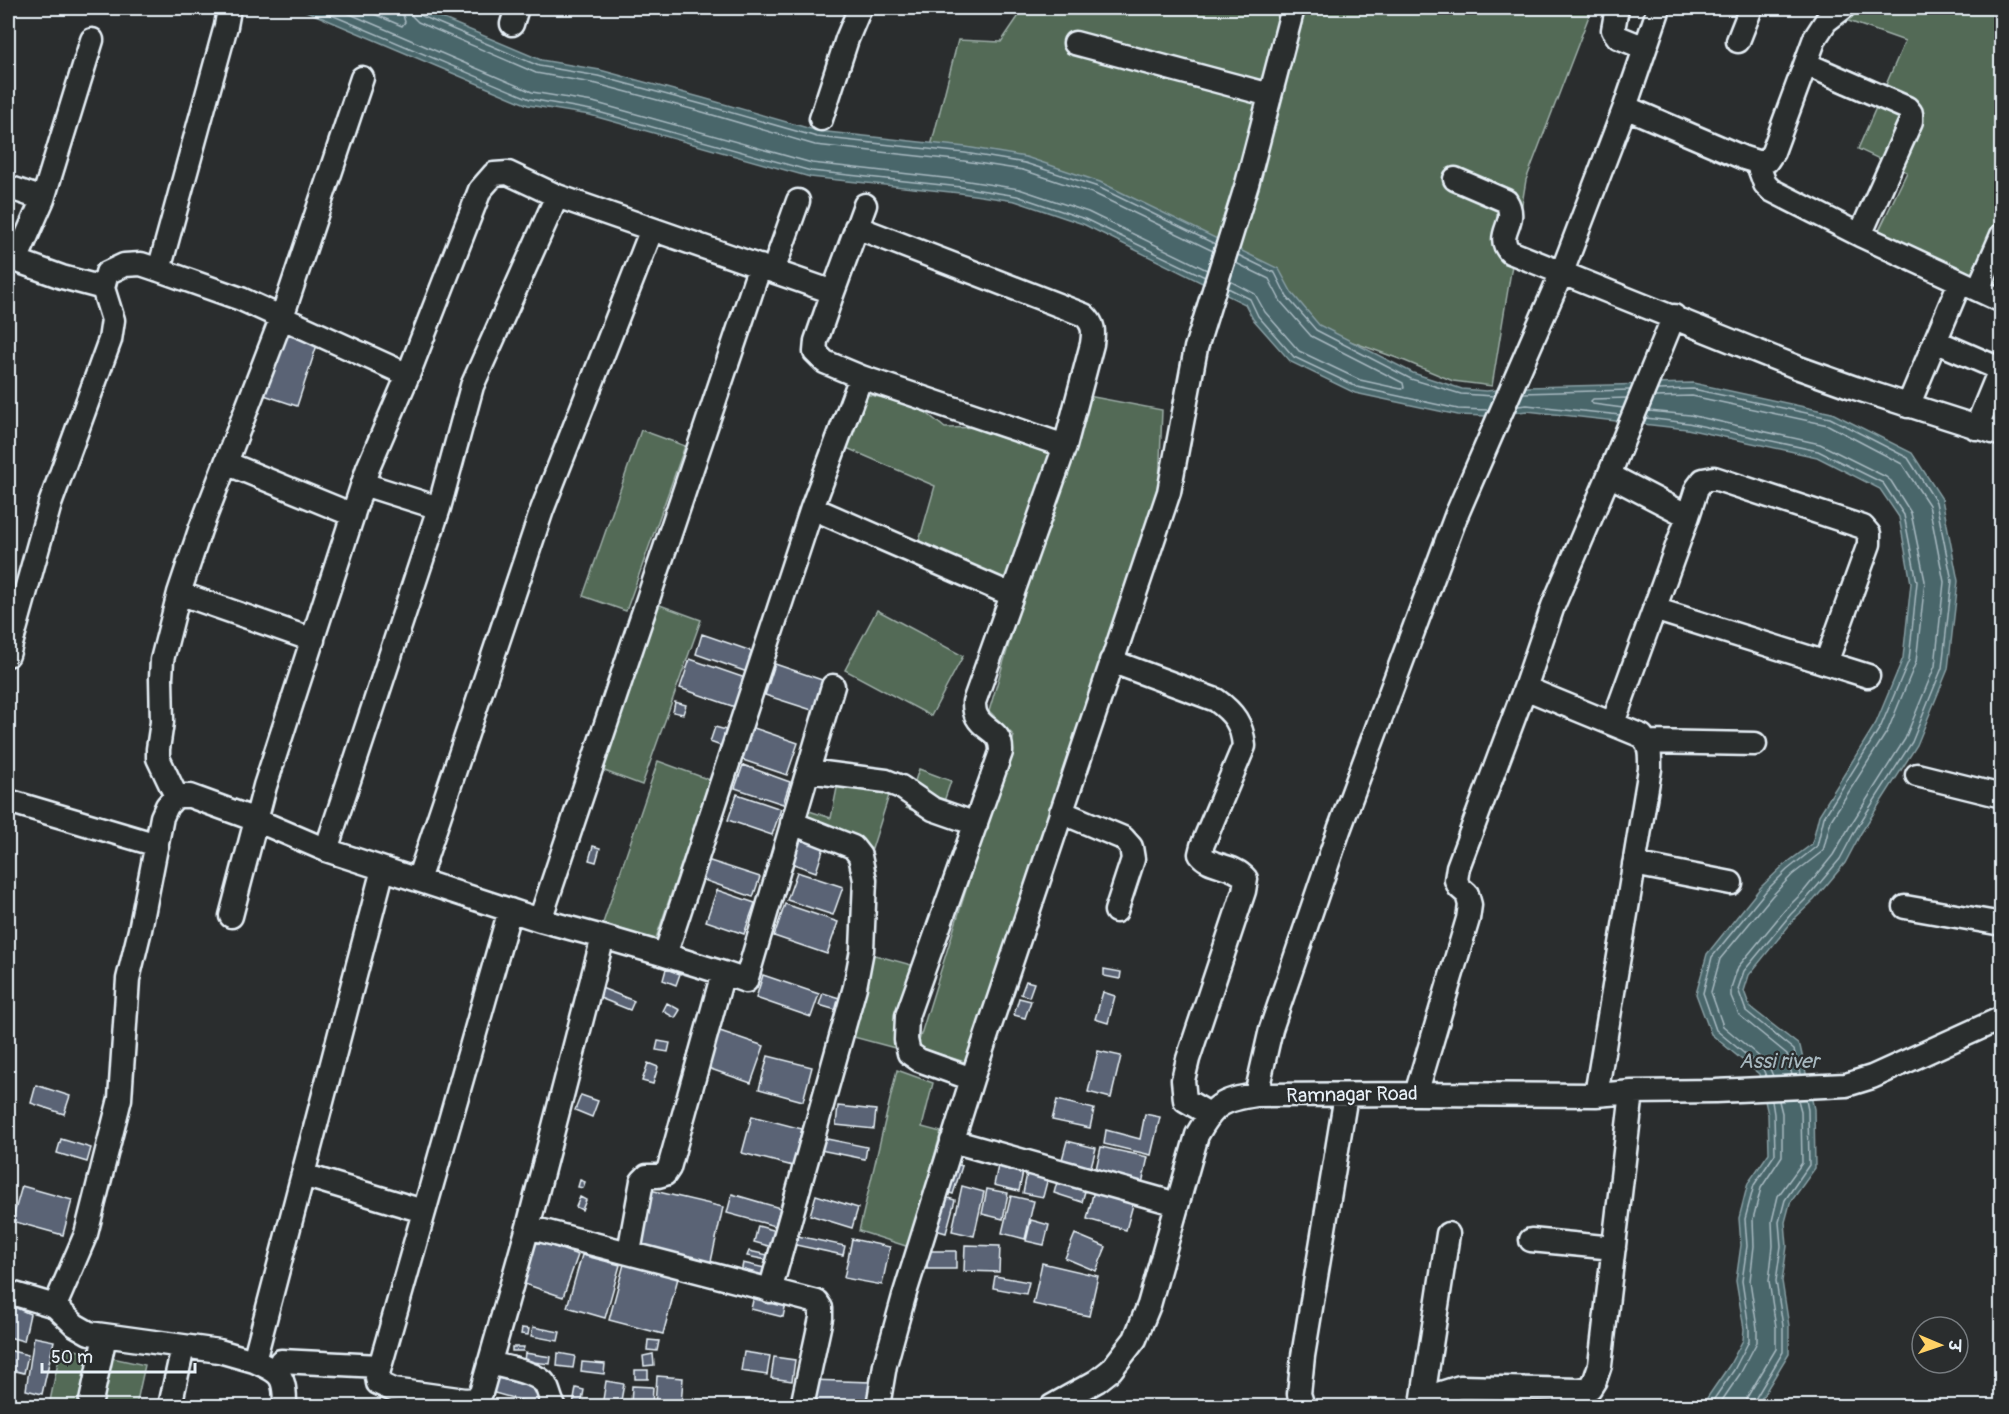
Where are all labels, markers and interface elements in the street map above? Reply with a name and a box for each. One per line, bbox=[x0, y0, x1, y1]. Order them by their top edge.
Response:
water label: Assi river bbox=[1739, 1048, 1821, 1075]
street label: Ramnagar Road bbox=[1286, 1081, 1418, 1108]
north arrow bbox=[1910, 1315, 1970, 1375]
scale bar bbox=[42, 1336, 195, 1374]
text: उ bbox=[1944, 1338, 1964, 1353]
text: 50 m bbox=[51, 1346, 93, 1369]

